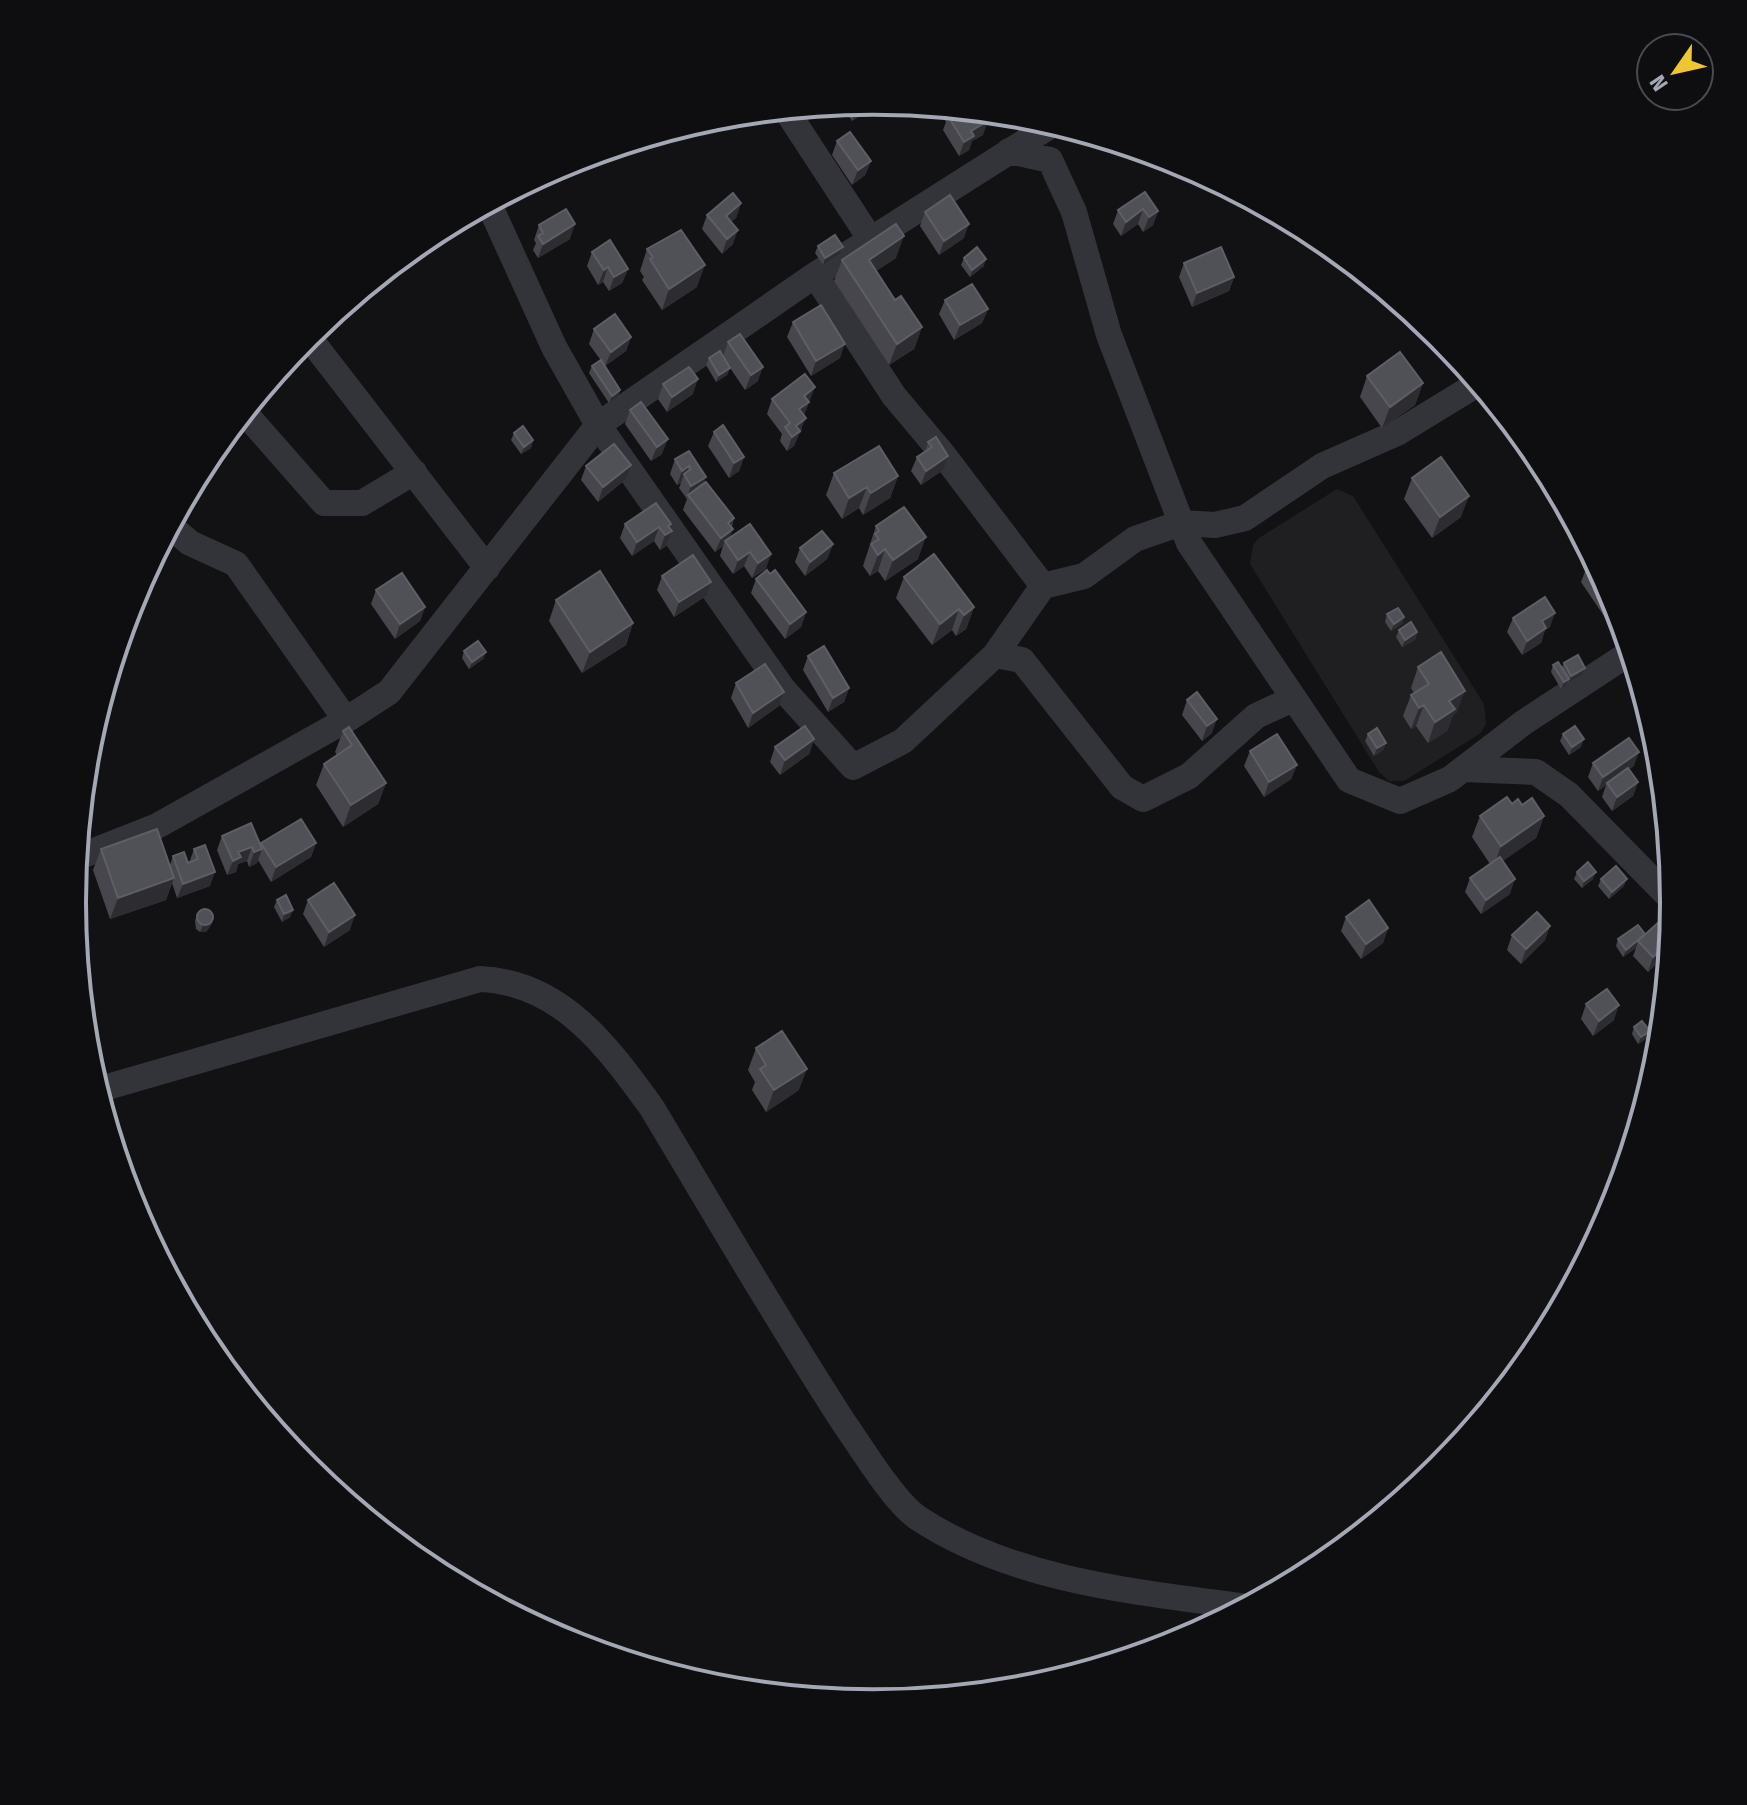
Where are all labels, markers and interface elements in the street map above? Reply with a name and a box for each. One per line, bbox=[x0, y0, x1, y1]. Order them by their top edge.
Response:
north arrow bbox=[1635, 32, 1715, 112]
text: N bbox=[1644, 70, 1674, 96]

